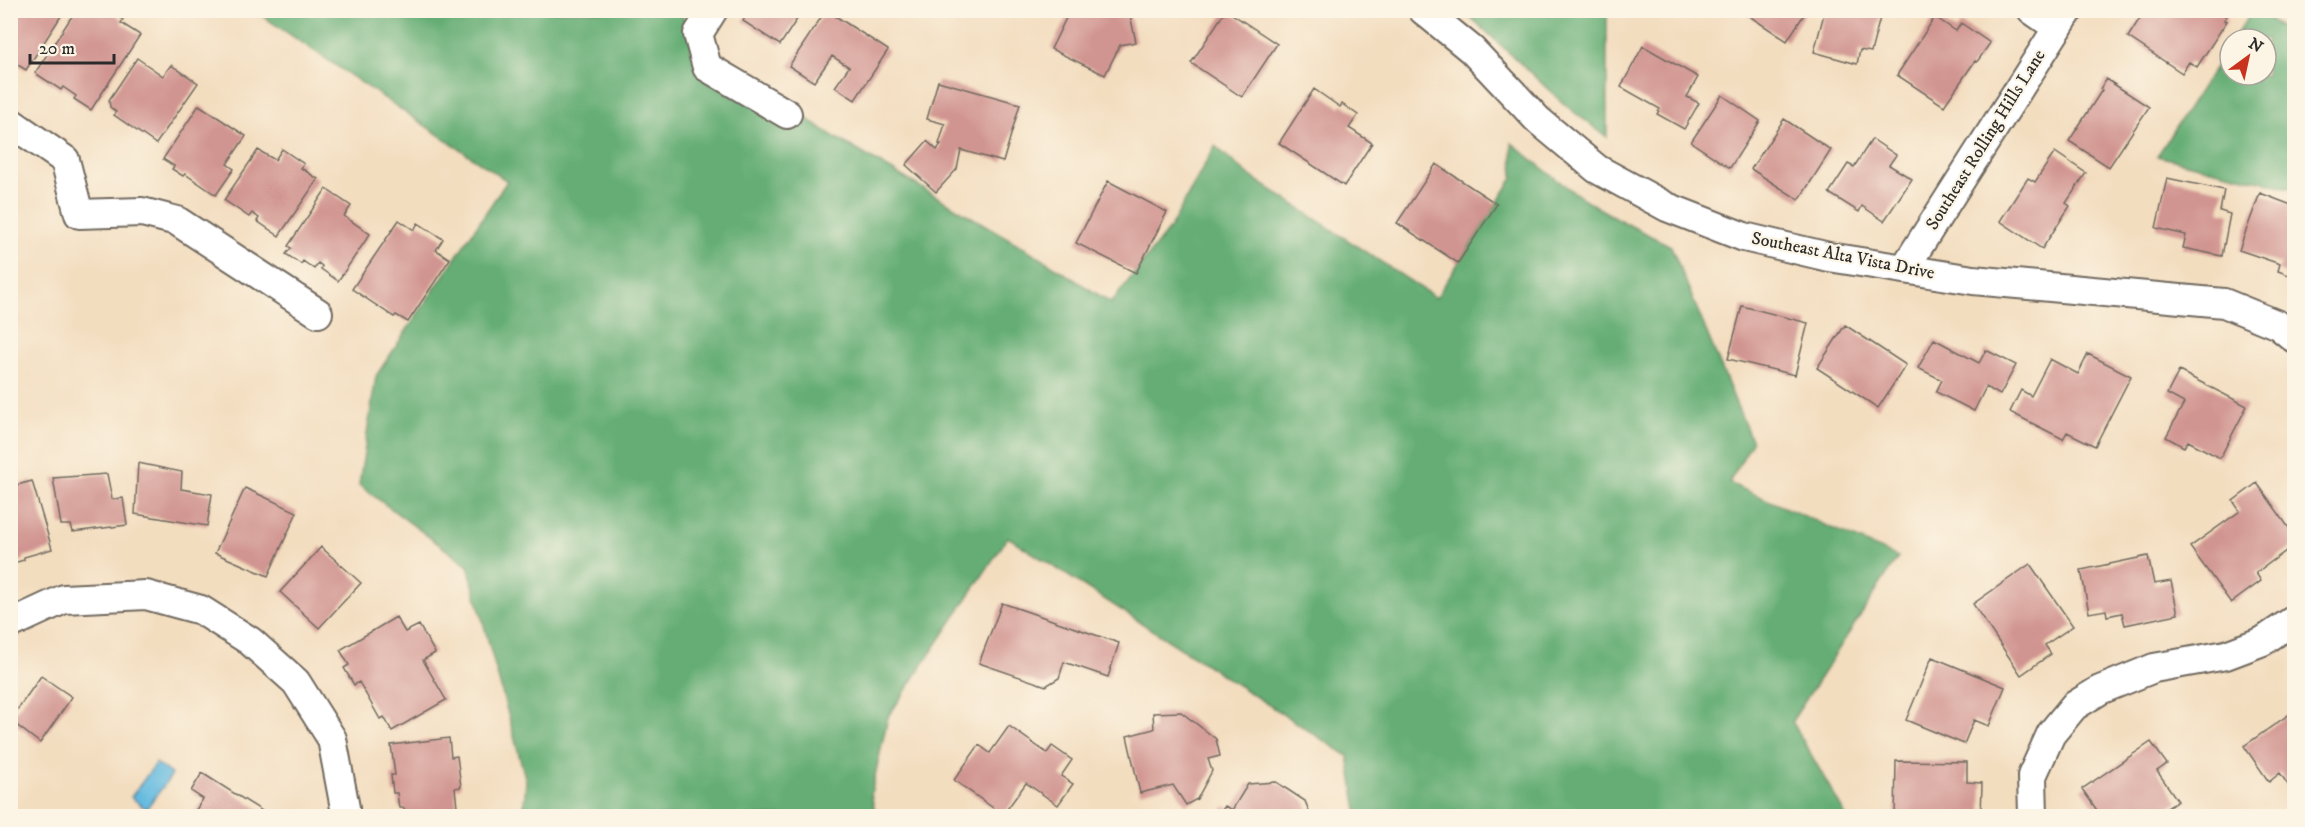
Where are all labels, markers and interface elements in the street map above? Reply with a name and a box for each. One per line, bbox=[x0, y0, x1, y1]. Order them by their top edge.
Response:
scale bar bbox=[30, 27, 114, 65]
north arrow bbox=[2218, 27, 2278, 87]
text: N bbox=[2245, 33, 2267, 57]
text: 20 m bbox=[39, 38, 75, 60]
street label: Southeast Rolling Hills Lane bbox=[1921, 46, 2051, 234]
street label: Southeast Alta Vista Drive bbox=[1750, 227, 1936, 285]

